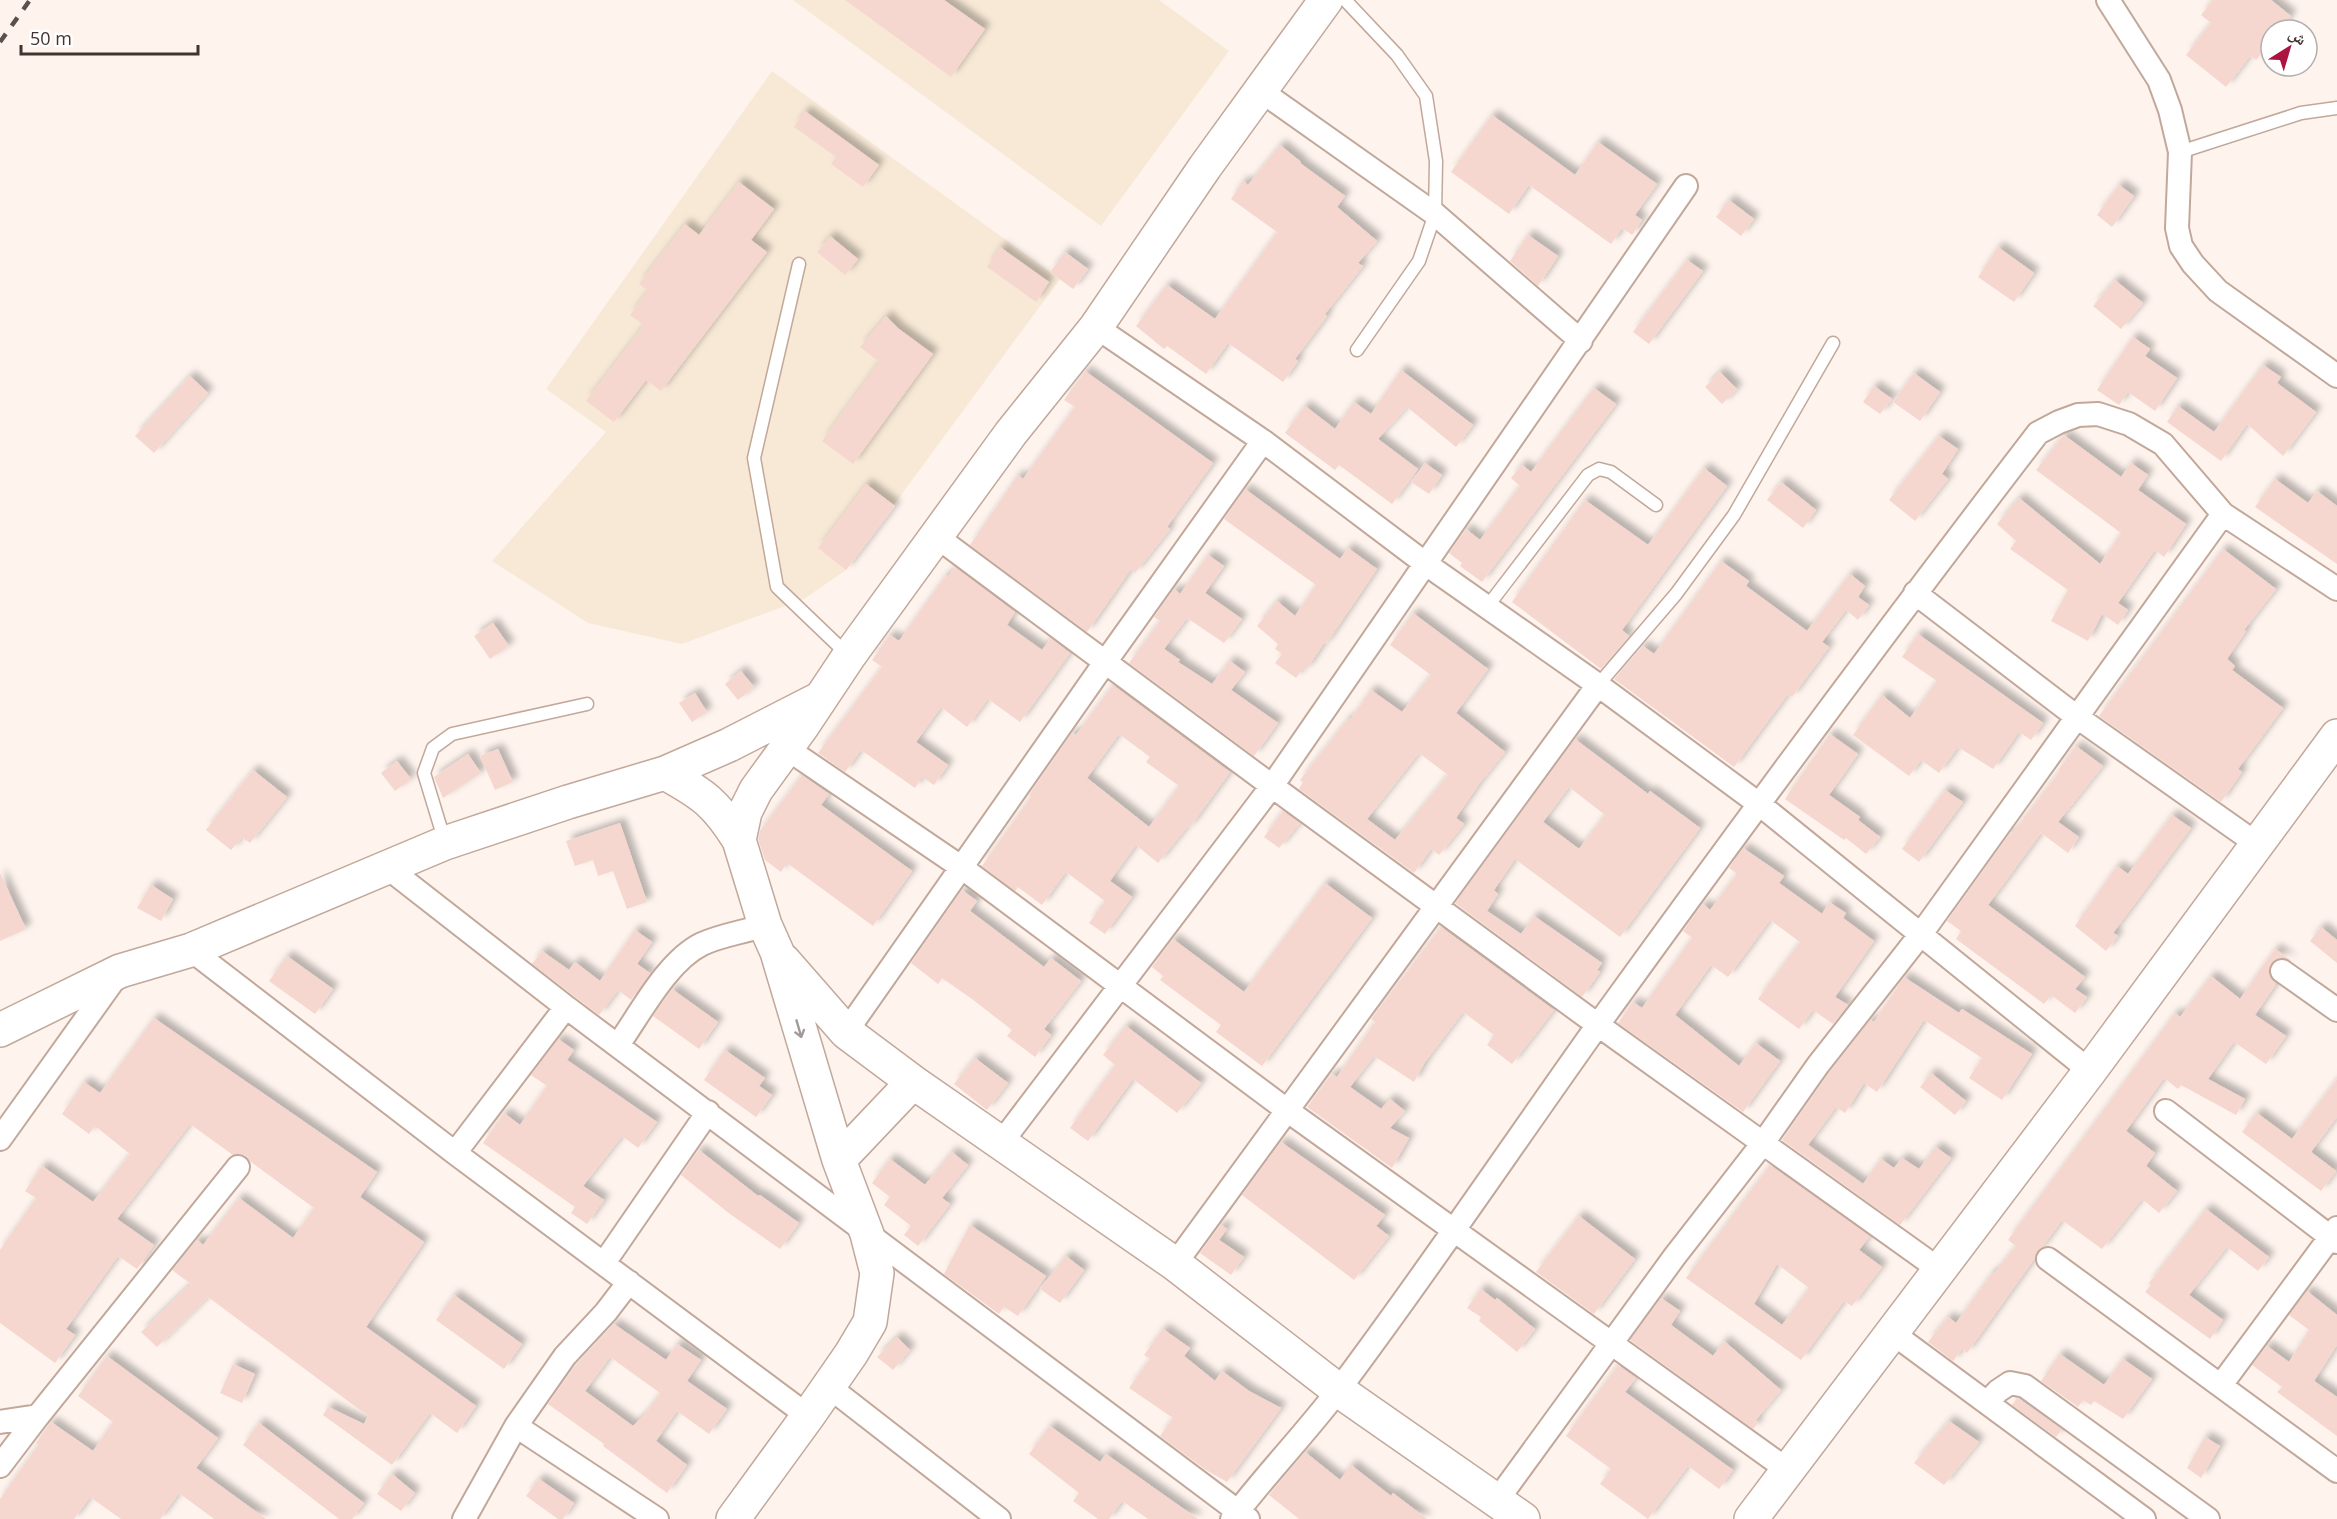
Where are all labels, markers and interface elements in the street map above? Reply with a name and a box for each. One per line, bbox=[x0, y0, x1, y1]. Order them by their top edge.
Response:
scale bar bbox=[21, 18, 198, 56]
north arrow bbox=[2259, 18, 2319, 78]
text: ش bbox=[2285, 22, 2311, 50]
text: 50 m bbox=[30, 26, 72, 50]
one-way arrow bbox=[794, 1019, 805, 1038]

